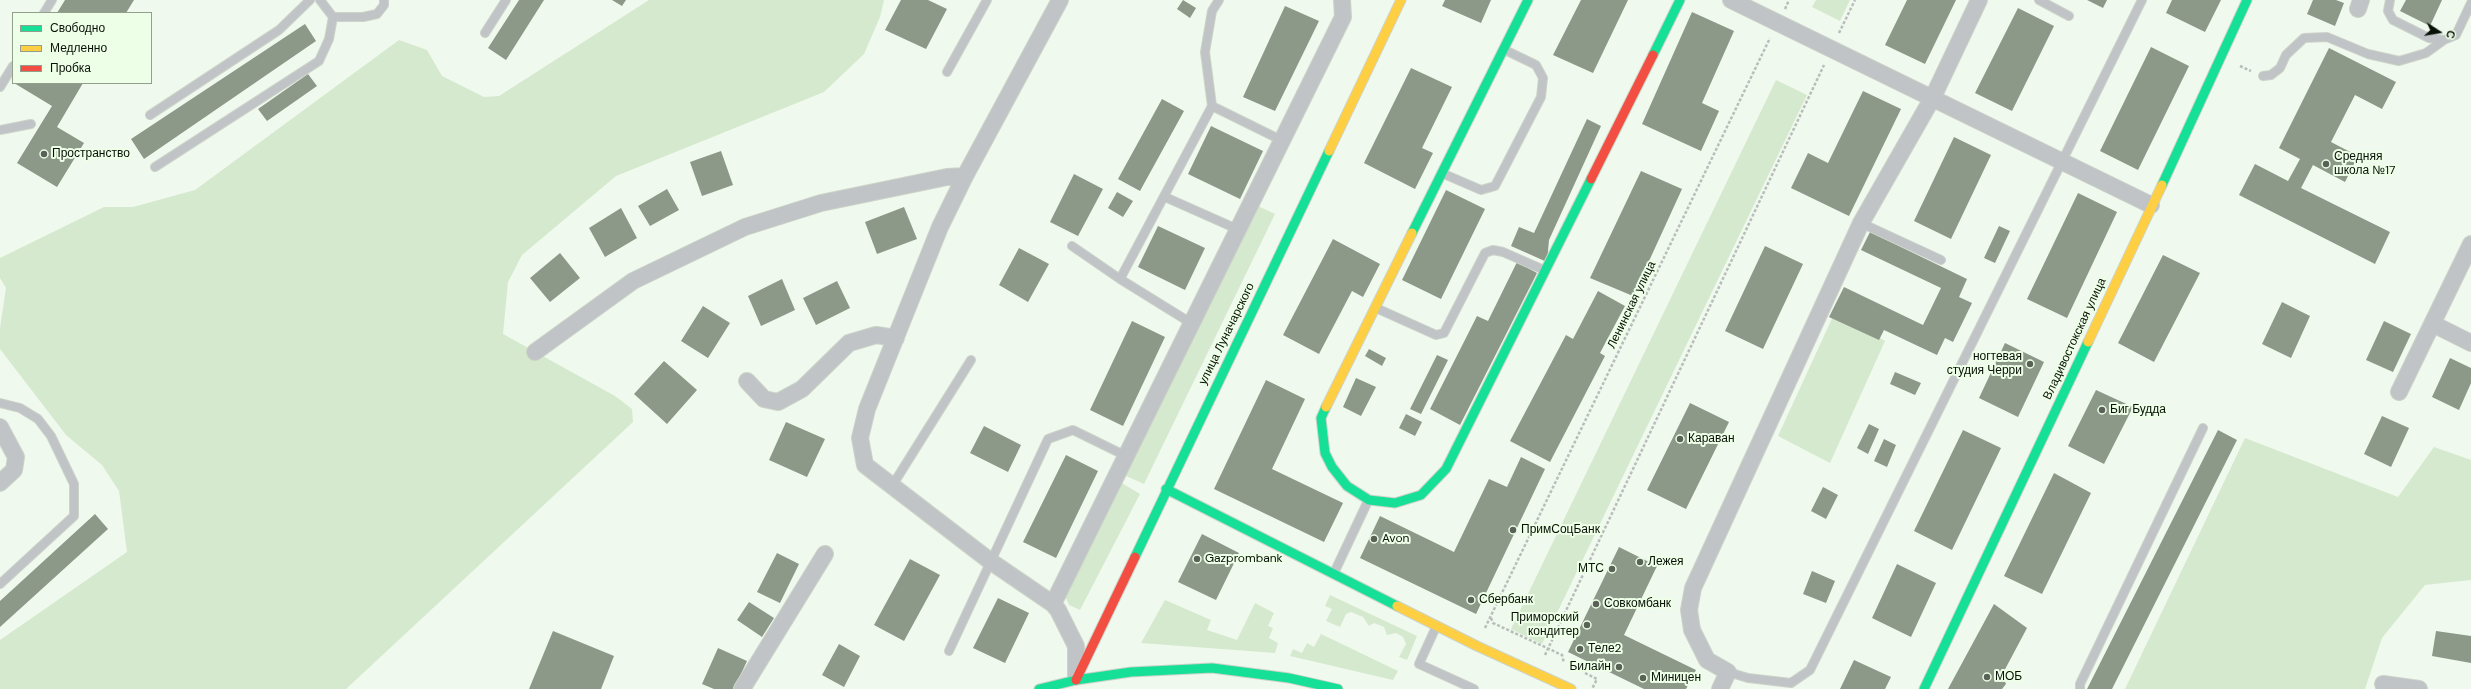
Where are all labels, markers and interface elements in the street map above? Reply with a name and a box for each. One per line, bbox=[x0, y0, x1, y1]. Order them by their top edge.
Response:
legend bbox=[12, 12, 152, 84]
north arrow bbox=[2419, 12, 2459, 52]
text: Свободно bbox=[50, 20, 105, 36]
text: С bbox=[2443, 29, 2458, 40]
text: Медленно bbox=[50, 40, 107, 56]
text: Пробка bbox=[50, 60, 91, 76]
place label: Пространство bbox=[52, 147, 130, 161]
marker: Пространство bbox=[39, 149, 49, 159]
place label: Средняя школа №17 bbox=[2334, 150, 2395, 178]
marker: Средняя школа №17 bbox=[2321, 159, 2331, 169]
street label: Ленинская улица bbox=[1605, 259, 1659, 351]
street label: Владивостокская улица bbox=[2040, 276, 2110, 402]
street label: улица Луначарского bbox=[1196, 281, 1258, 387]
place label: ногтевая студия Черри bbox=[1947, 350, 2022, 378]
marker: ногтевая студия Черри bbox=[2025, 359, 2035, 369]
place label: Биг Будда bbox=[2110, 403, 2166, 417]
marker: Биг Будда bbox=[2097, 405, 2107, 415]
place label: Караван bbox=[1688, 432, 1735, 446]
marker: Караван bbox=[1675, 434, 1685, 444]
place label: ПримСоцБанк bbox=[1521, 523, 1600, 537]
marker: ПримСоцБанк bbox=[1508, 525, 1518, 535]
place label: Avon bbox=[1382, 532, 1409, 546]
marker: Avon bbox=[1369, 534, 1379, 544]
place label: Gazprombank bbox=[1205, 552, 1283, 566]
marker: Gazprombank bbox=[1192, 554, 1202, 564]
place label: Лежея bbox=[1648, 555, 1684, 569]
marker: Лежея bbox=[1635, 557, 1645, 567]
place label: МТС bbox=[1578, 562, 1604, 576]
marker: МТС bbox=[1607, 564, 1617, 574]
place label: Сбербанк bbox=[1479, 593, 1533, 607]
marker: Сбербанк bbox=[1466, 595, 1476, 605]
place label: Совкомбанк bbox=[1604, 597, 1671, 611]
marker: Совкомбанк bbox=[1591, 599, 1601, 609]
place label: Приморский кондитер bbox=[1511, 611, 1579, 639]
marker: Приморский кондитер bbox=[1582, 620, 1592, 630]
place label: Теле2 bbox=[1588, 642, 1622, 656]
marker: Теле2 bbox=[1575, 644, 1585, 654]
place label: Билайн bbox=[1569, 660, 1611, 674]
marker: Билайн bbox=[1614, 662, 1624, 672]
place label: МОБ bbox=[1995, 670, 2022, 684]
place label: Миницен bbox=[1651, 671, 1701, 685]
marker: МОБ bbox=[1982, 672, 1992, 682]
marker: Миницен bbox=[1638, 673, 1648, 683]

